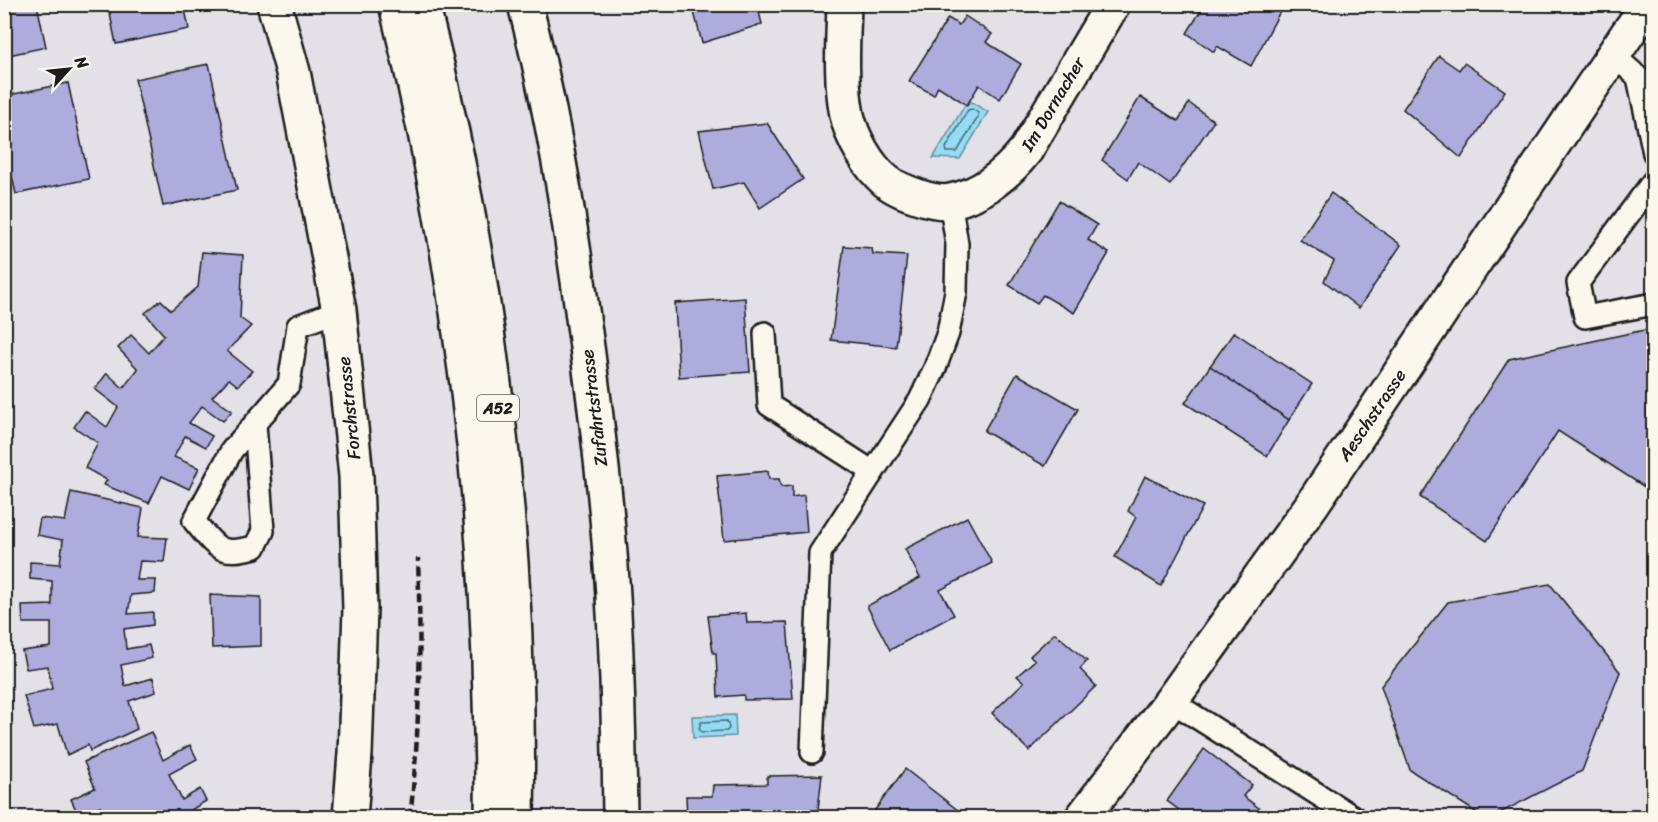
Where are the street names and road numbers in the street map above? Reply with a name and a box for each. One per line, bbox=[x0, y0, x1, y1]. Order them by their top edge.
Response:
street label: Im Dornacher bbox=[1011, 49, 1095, 159]
street label: Zufahrtstrasse bbox=[571, 347, 617, 469]
street label: Forchstrasse bbox=[328, 355, 370, 461]
street label: Aeschstrasse bbox=[1328, 362, 1415, 469]
road number: A52 bbox=[477, 395, 519, 421]

